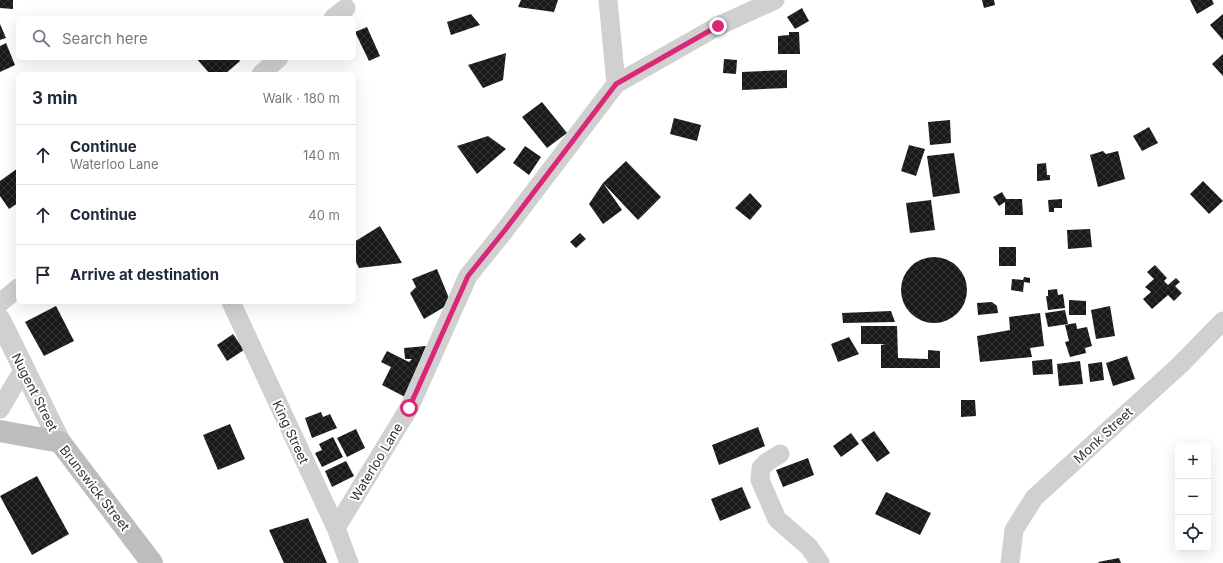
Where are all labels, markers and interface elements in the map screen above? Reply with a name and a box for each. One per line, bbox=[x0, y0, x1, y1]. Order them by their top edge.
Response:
search box bbox=[16, 16, 356, 60]
route end bbox=[709, 17, 727, 35]
icon: search bbox=[30, 27, 52, 49]
text: Search here bbox=[62, 29, 148, 48]
text: 3 min bbox=[32, 88, 78, 108]
text: Walk · 180 m bbox=[263, 90, 340, 106]
text: Continue bbox=[70, 137, 137, 156]
icon: ahead bbox=[32, 144, 54, 166]
text: 140 m bbox=[303, 147, 340, 163]
text: Waterloo Lane bbox=[70, 156, 159, 172]
icon: ahead bbox=[32, 204, 54, 226]
text: Continue bbox=[70, 205, 137, 224]
text: 40 m bbox=[308, 207, 340, 223]
icon: arrive bbox=[32, 264, 54, 286]
text: Arrive at destination bbox=[70, 265, 219, 284]
street label: Nugent Street bbox=[9, 350, 61, 434]
street label: King Street bbox=[269, 398, 313, 466]
route start bbox=[400, 399, 418, 417]
street label: Monk Street bbox=[1070, 404, 1136, 466]
street label: Waterloo Lane bbox=[346, 420, 406, 504]
street label: Brunswick Street bbox=[57, 442, 133, 534]
map controls bbox=[1175, 443, 1211, 551]
button: + bbox=[1175, 443, 1211, 479]
button: − bbox=[1175, 479, 1211, 515]
button: locate bbox=[1175, 515, 1211, 551]

